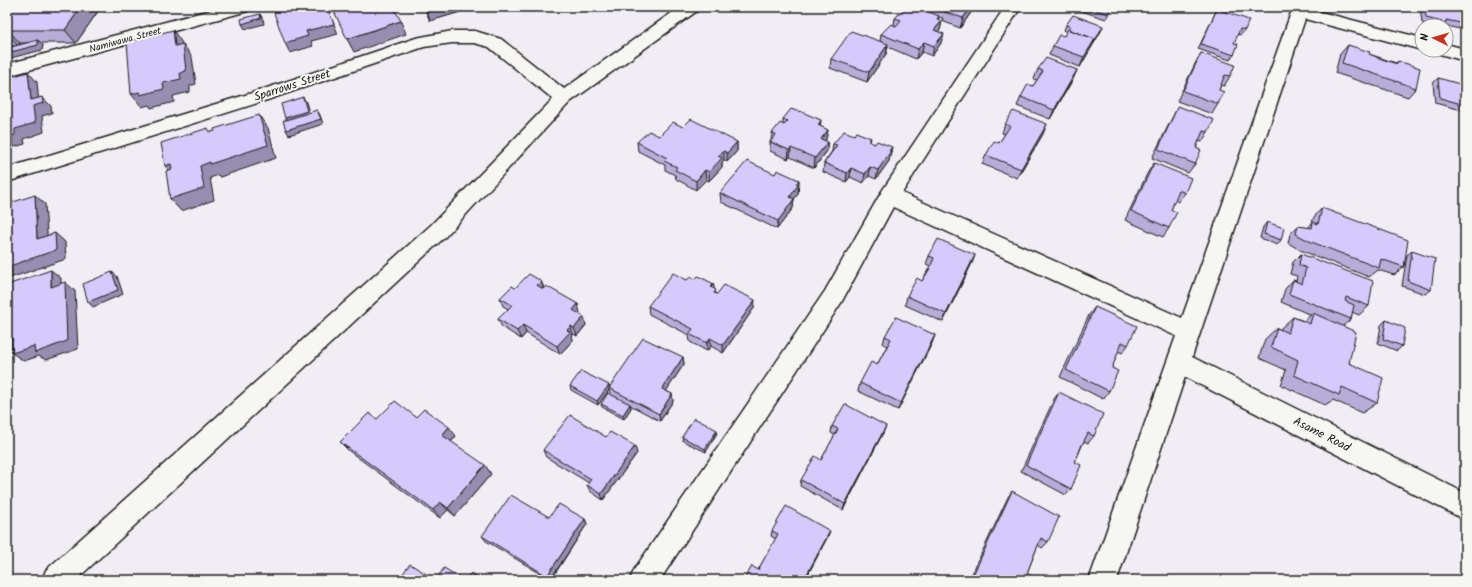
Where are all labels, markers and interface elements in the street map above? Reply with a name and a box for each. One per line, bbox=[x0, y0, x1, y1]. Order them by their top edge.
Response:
north arrow bbox=[1414, 18, 1454, 58]
street label: Namiwawa Street bbox=[87, 23, 163, 57]
text: N bbox=[1416, 33, 1434, 41]
street label: Sparrows Street bbox=[251, 64, 333, 107]
street label: Asame Road bbox=[1290, 412, 1355, 457]

